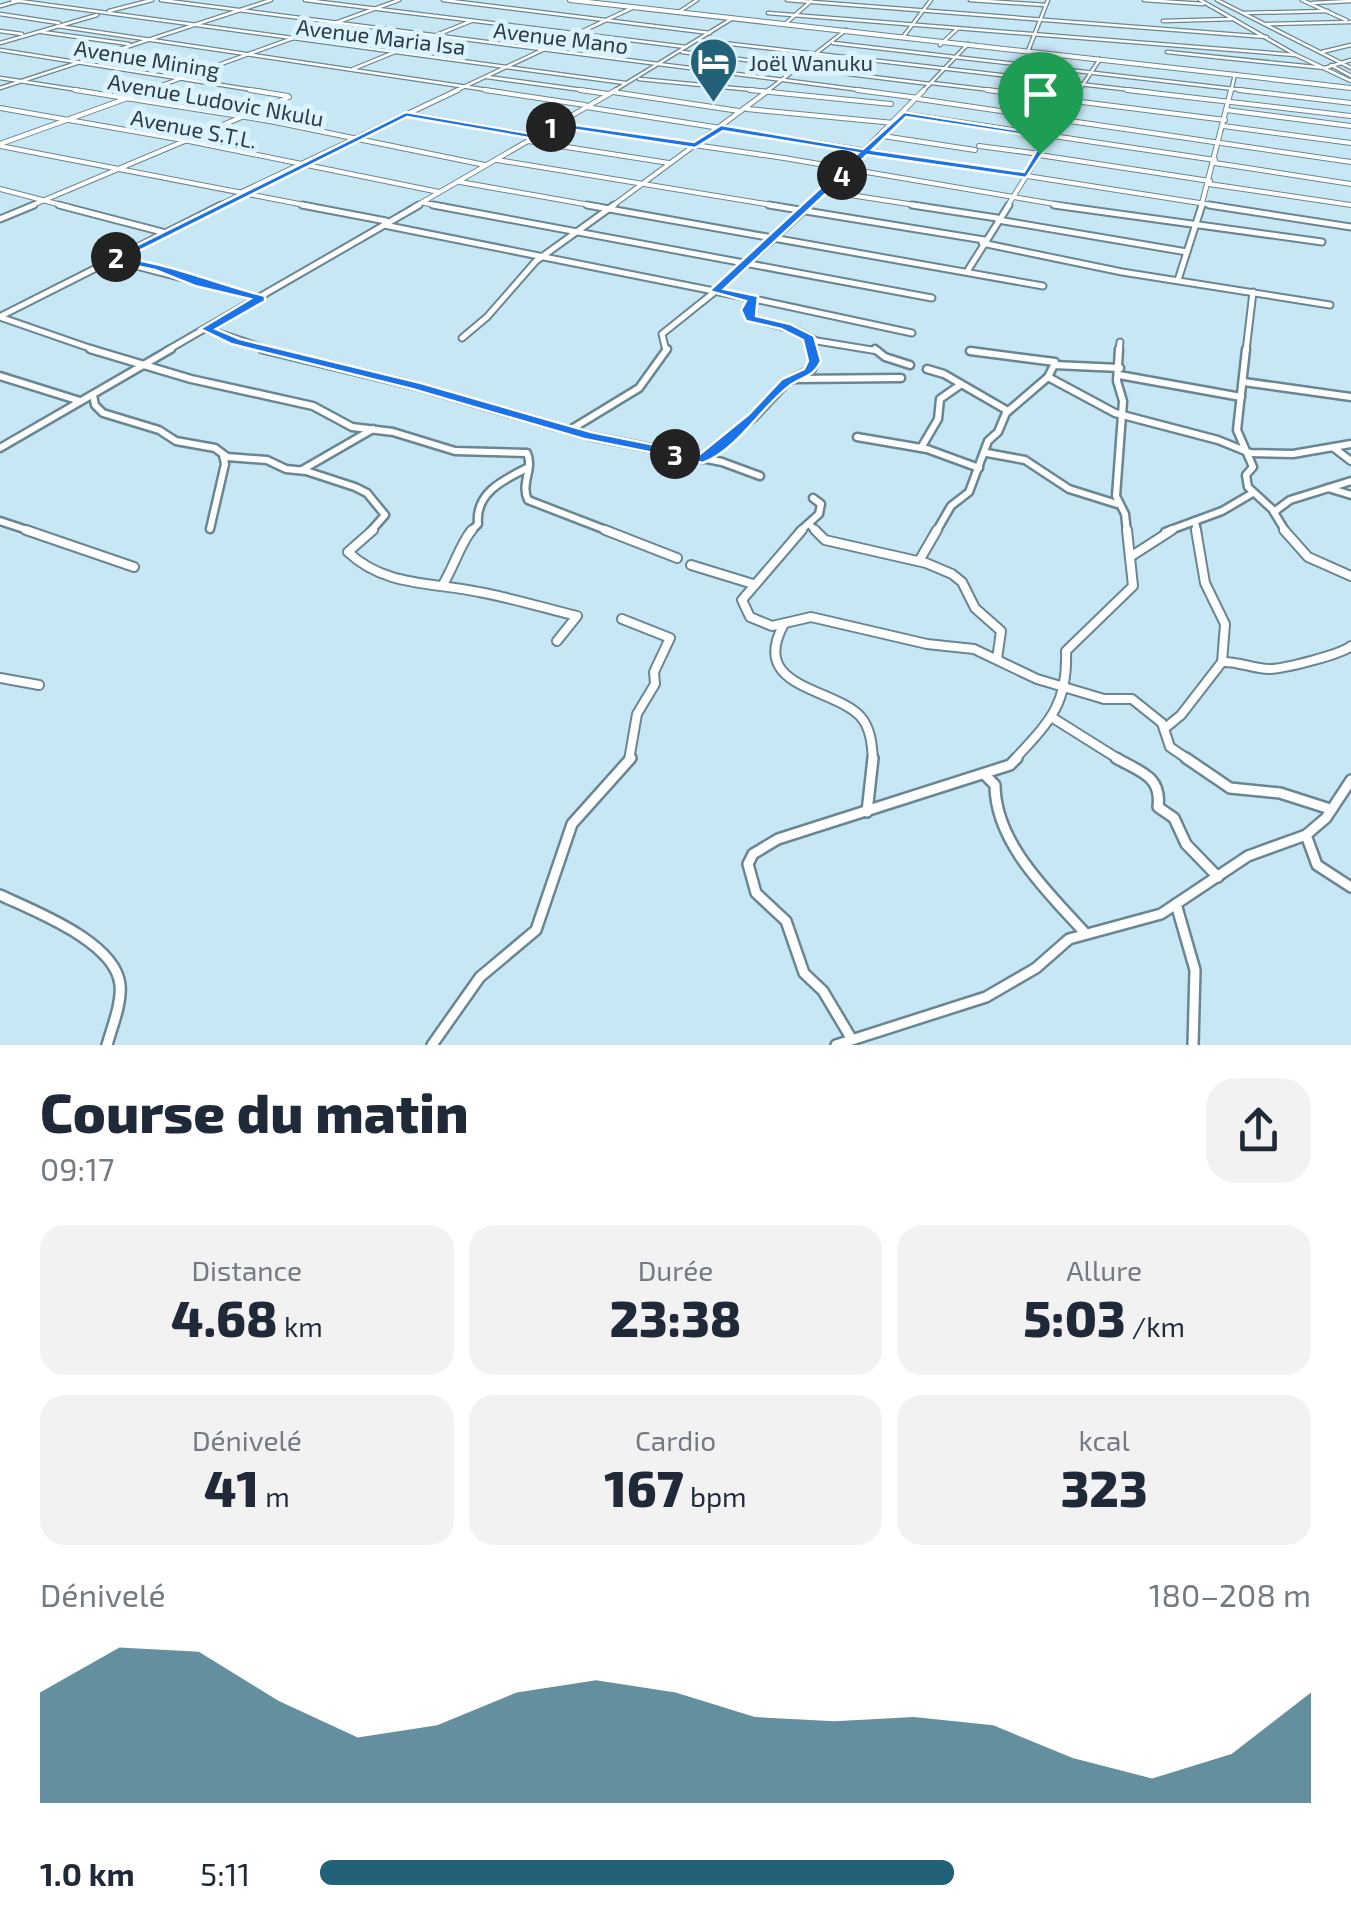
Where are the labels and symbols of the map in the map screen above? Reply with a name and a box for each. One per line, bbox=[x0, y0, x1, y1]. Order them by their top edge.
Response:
street label: Avenue Maria Isa bbox=[295, 13, 467, 59]
street label: Avenue Mano bbox=[492, 16, 630, 58]
street label: Avenue Mining bbox=[73, 34, 221, 82]
hotel icon: Joël Wanuku bbox=[688, 36, 740, 104]
place label: Joël Wanuku bbox=[749, 49, 873, 75]
pin bbox=[998, 52, 1083, 155]
street label: Avenue Ludovic Nkulu bbox=[106, 67, 326, 131]
pin: 1 bbox=[526, 102, 576, 152]
street label: Avenue S.T.L. bbox=[129, 103, 259, 153]
pin: 4 bbox=[817, 150, 867, 200]
pin: 2 bbox=[91, 232, 141, 282]
pin: 3 bbox=[650, 429, 700, 479]

